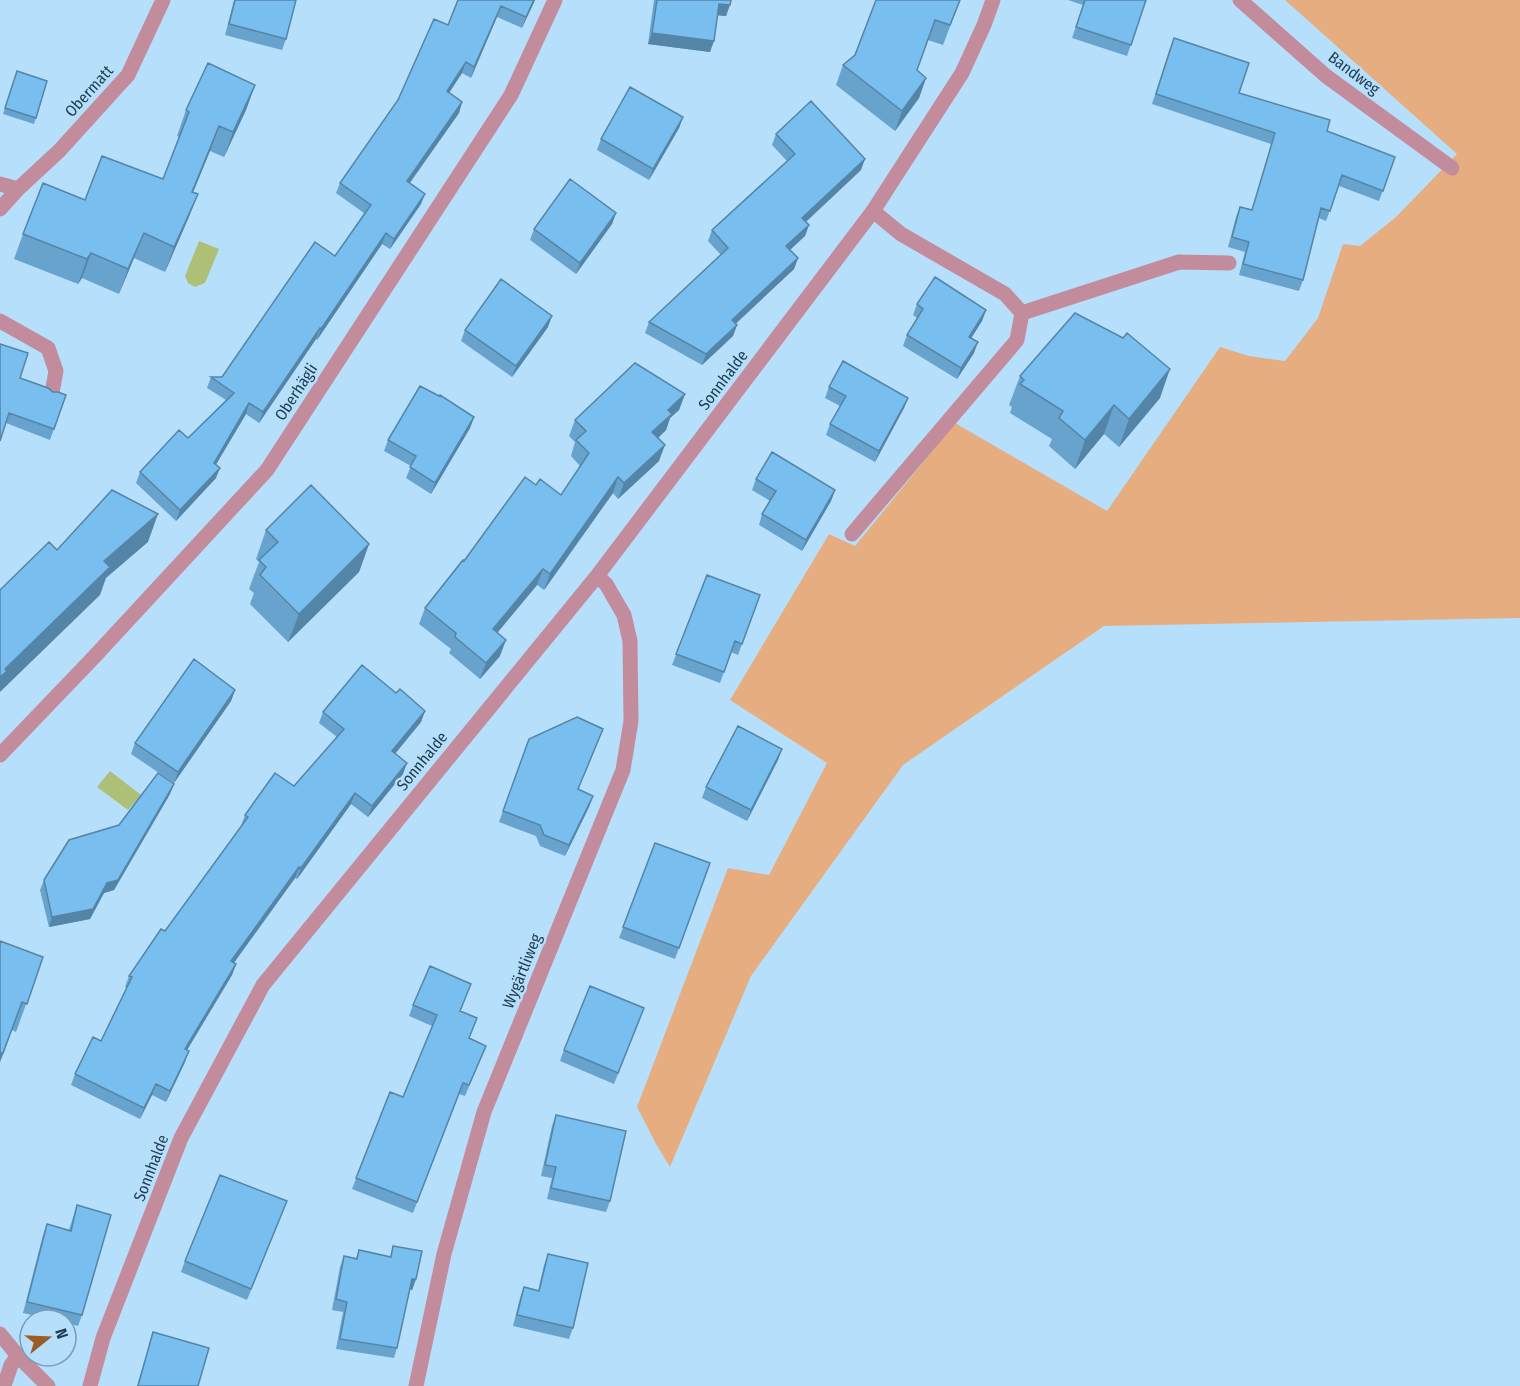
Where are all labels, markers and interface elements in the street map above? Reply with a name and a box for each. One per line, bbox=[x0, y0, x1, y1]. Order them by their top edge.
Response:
street label: Bandweg bbox=[1325, 48, 1384, 99]
street label: Obermatt bbox=[61, 61, 118, 121]
street label: Sonnhalde bbox=[694, 346, 752, 414]
street label: Oberhägli bbox=[271, 360, 321, 424]
street label: Sonnhalde bbox=[393, 728, 451, 794]
street label: Wygärtliweg bbox=[498, 930, 546, 1011]
street label: Sonnhalde bbox=[130, 1132, 172, 1204]
north arrow bbox=[18, 1308, 78, 1368]
text: N bbox=[51, 1326, 72, 1341]

